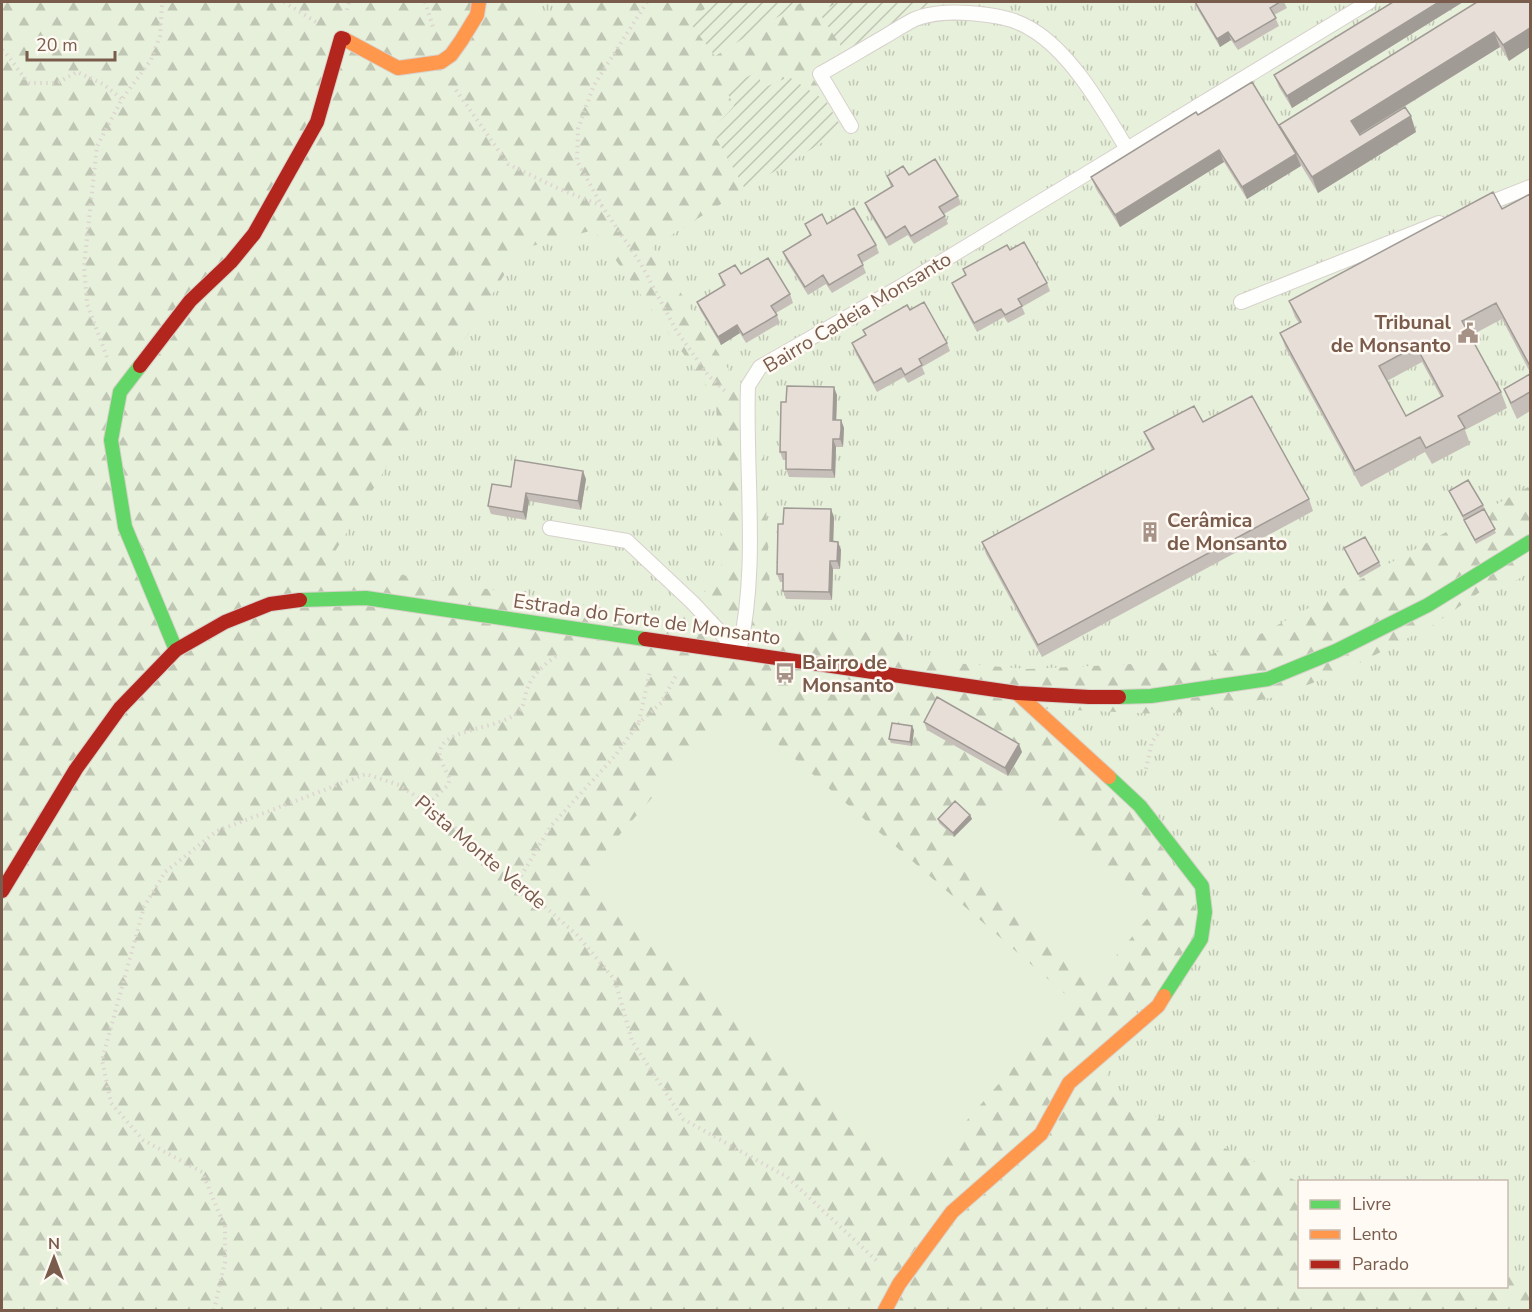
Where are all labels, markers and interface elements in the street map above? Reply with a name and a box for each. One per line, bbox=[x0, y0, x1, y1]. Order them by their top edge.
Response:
scale bar bbox=[27, 24, 116, 62]
text: 20 m bbox=[36, 33, 78, 57]
street label: Bairro Cadeia Monsanto bbox=[758, 246, 956, 379]
place label: Tribunal de Monsanto bbox=[1331, 309, 1452, 359]
public building icon: Tribunal de Monsanto bbox=[1456, 321, 1480, 345]
place label: Cerâmica de Monsanto bbox=[1167, 507, 1287, 557]
building icon: Cerâmica de Monsanto bbox=[1138, 520, 1162, 544]
street label: Estrada do Forte de Monsanto bbox=[512, 587, 782, 652]
place label: Bairro de Monsanto bbox=[802, 649, 894, 699]
bus stop icon: Bairro de Monsanto bbox=[773, 661, 797, 685]
street label: Pista Monte Verde bbox=[409, 789, 552, 916]
legend bbox=[1298, 1180, 1508, 1288]
text: Livre bbox=[1352, 1192, 1391, 1216]
text: Lento bbox=[1352, 1222, 1398, 1246]
north arrow bbox=[24, 1228, 84, 1288]
text: N bbox=[48, 1233, 60, 1255]
text: Parado bbox=[1352, 1252, 1409, 1276]

